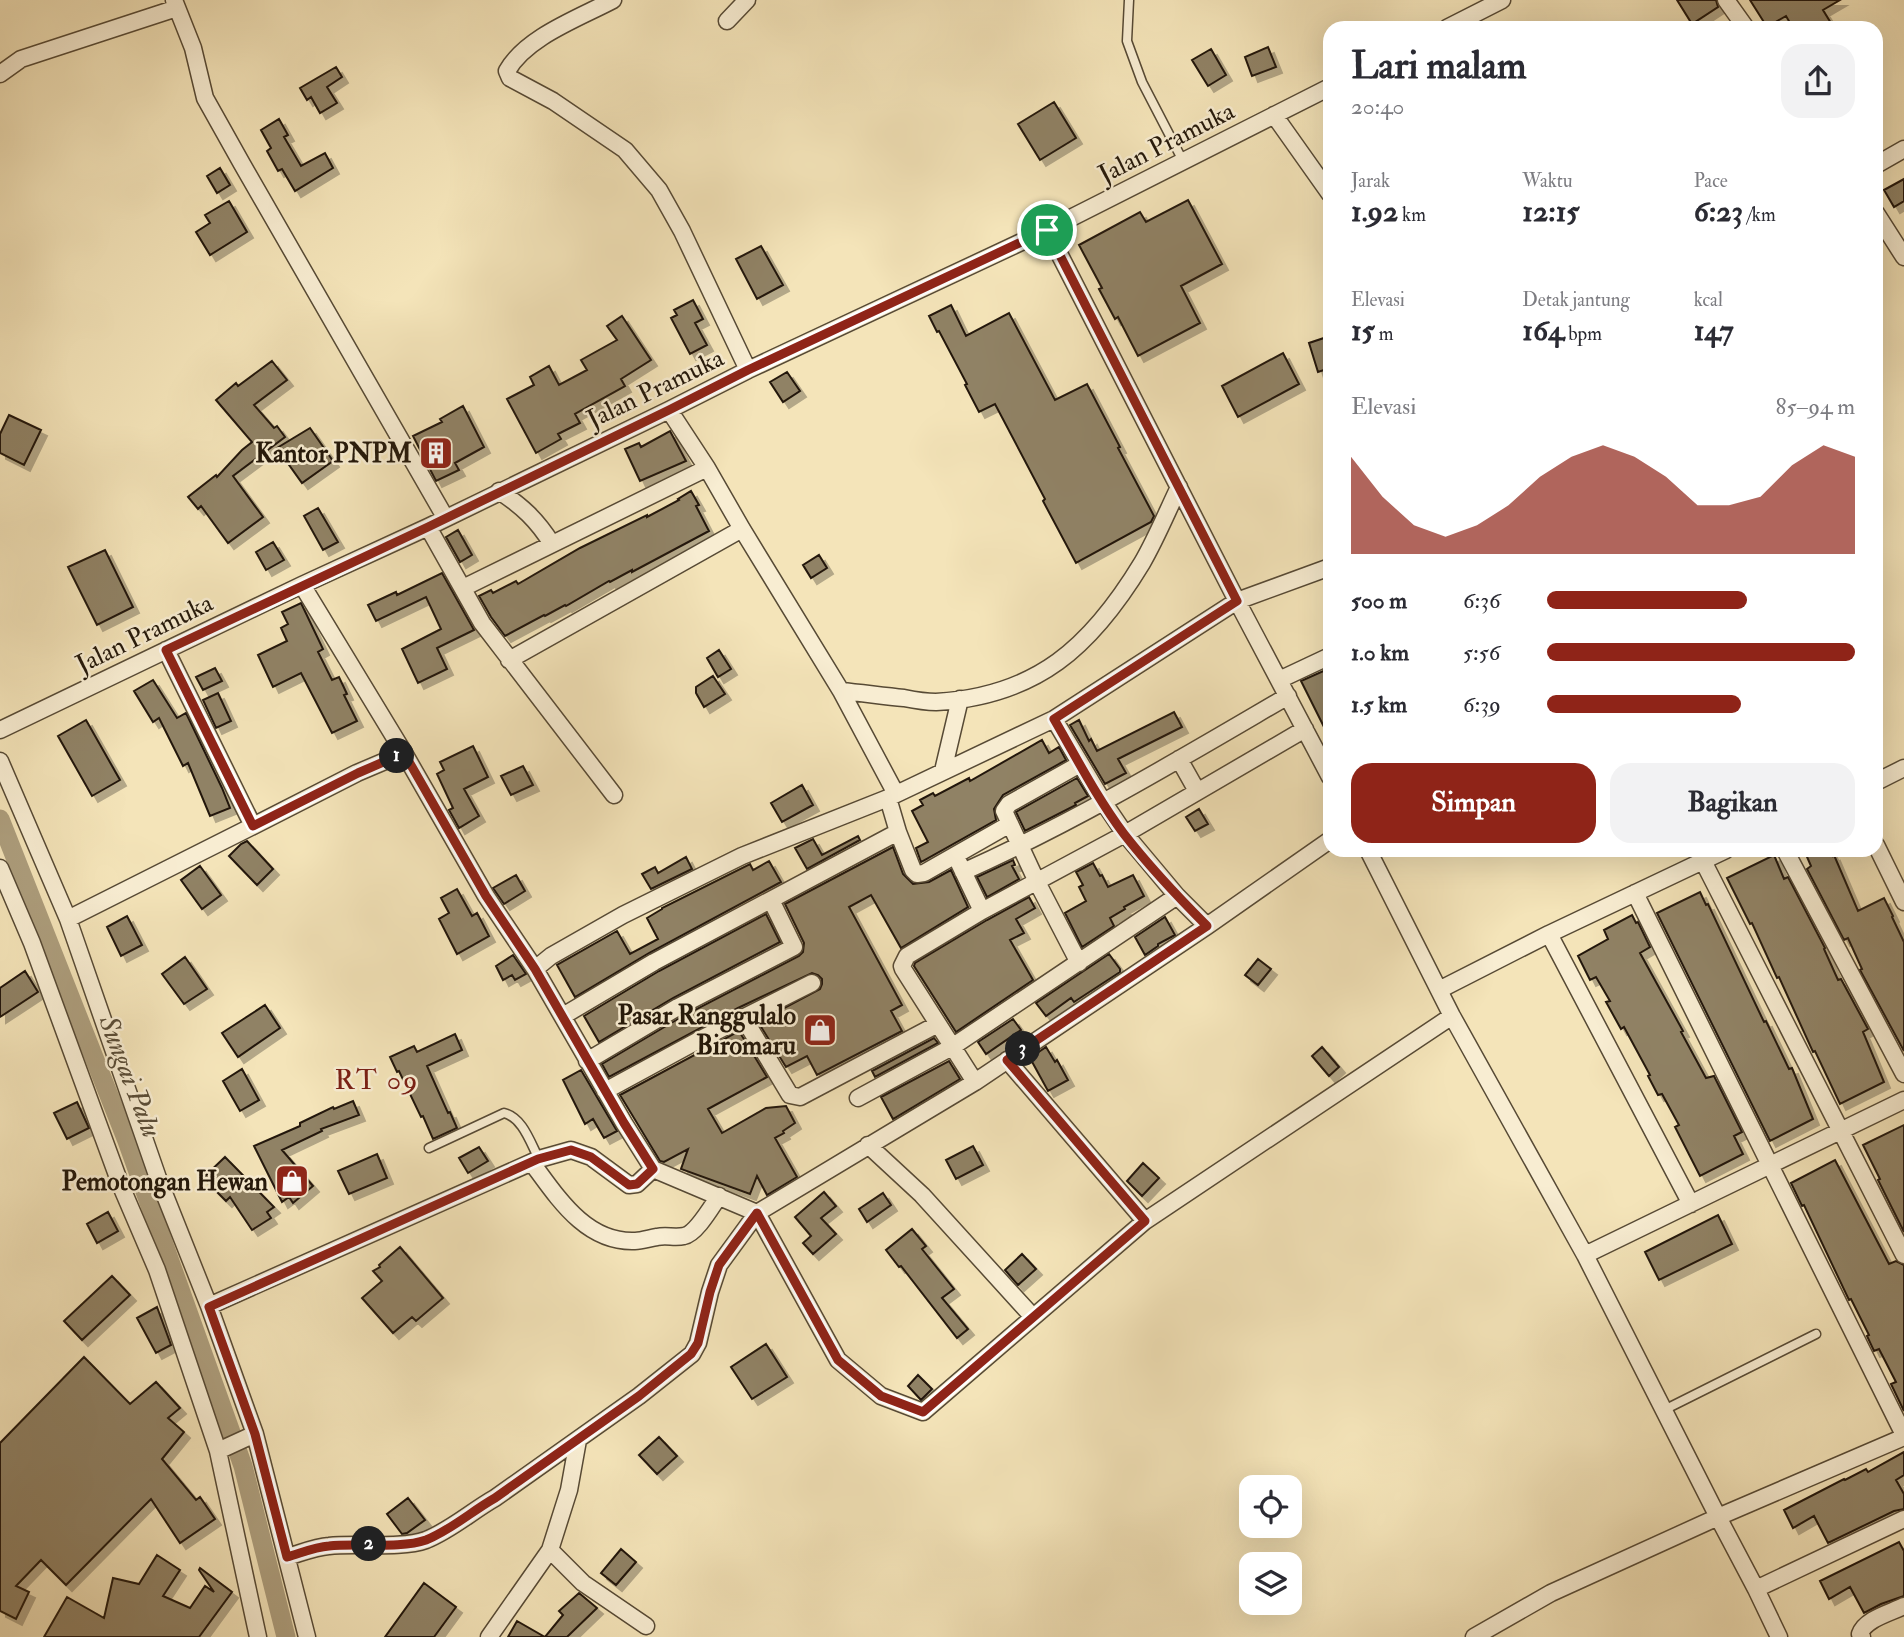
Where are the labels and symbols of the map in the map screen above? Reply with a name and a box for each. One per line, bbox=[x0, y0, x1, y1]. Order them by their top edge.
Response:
street label: Jalan Pramuka bbox=[1092, 95, 1240, 191]
pin bbox=[1017, 200, 1077, 260]
street label: Jalan Pramuka bbox=[581, 342, 729, 436]
building icon: Kantor PNPM bbox=[417, 434, 455, 472]
place label: Kantor PNPM bbox=[255, 438, 412, 470]
street label: Jalan Pramuka bbox=[70, 587, 218, 681]
pin: 1 bbox=[380, 738, 414, 774]
place label: Pasar Ranggulalo Biromaru bbox=[618, 1000, 797, 1062]
water label: Sungai Palu bbox=[90, 1010, 169, 1142]
shop icon: Pasar Ranggulalo Biromaru bbox=[801, 1011, 839, 1049]
pin: 3 bbox=[1006, 1032, 1040, 1066]
district label: RT 09 bbox=[335, 1063, 419, 1098]
shop icon: Pemotongan Hewan bbox=[273, 1162, 311, 1200]
place label: Pemotongan Hewan bbox=[61, 1166, 269, 1199]
pin: 2 bbox=[352, 1526, 386, 1562]

